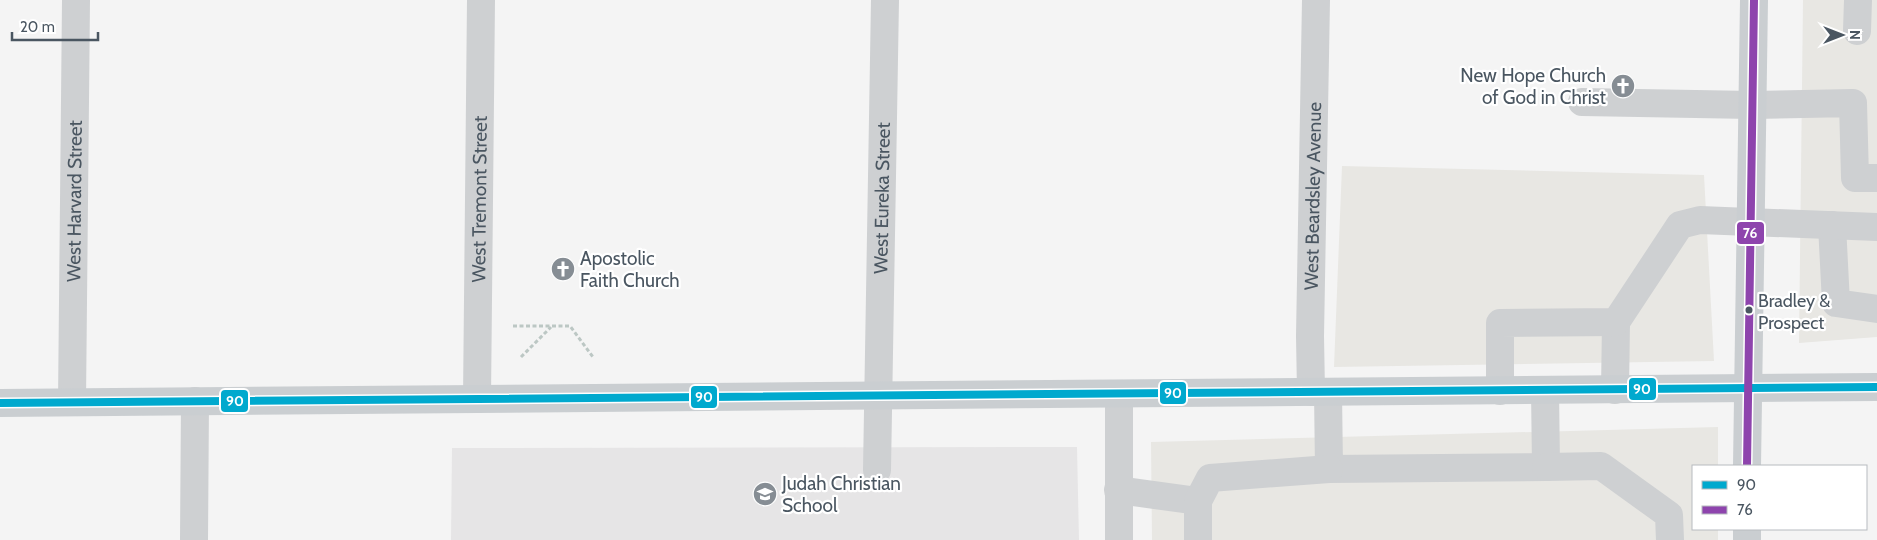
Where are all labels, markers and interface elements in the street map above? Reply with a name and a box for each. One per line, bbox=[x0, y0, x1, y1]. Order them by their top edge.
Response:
scale bar bbox=[12, 10, 99, 42]
north arrow bbox=[1817, 10, 1867, 60]
text: 20 m bbox=[20, 18, 55, 36]
text: N bbox=[1846, 30, 1864, 40]
place label: New Hope Church of God in Christ bbox=[1460, 64, 1607, 109]
church icon: New Hope Church of God in Christ bbox=[1610, 73, 1636, 99]
street label: West Beardsley Avenue bbox=[1300, 102, 1326, 290]
street label: West Tremont Street bbox=[467, 115, 492, 282]
street label: West Harvard Street bbox=[62, 119, 87, 282]
street label: West Eureka Street bbox=[869, 121, 895, 274]
line badge: 76 bbox=[1736, 221, 1765, 245]
text: 76 bbox=[1743, 224, 1757, 242]
place label: Apostolic Faith Church bbox=[580, 247, 680, 292]
church icon: Apostolic Faith Church bbox=[550, 256, 576, 282]
place label: Bradley & Prospect bbox=[1758, 290, 1830, 334]
marker: Bradley & Prospect bbox=[1744, 305, 1754, 315]
line badge: 90 bbox=[1628, 377, 1657, 401]
text: 90 bbox=[1633, 380, 1651, 398]
line badge: 90 bbox=[1159, 381, 1187, 405]
text: 90 bbox=[1164, 384, 1182, 402]
line badge: 90 bbox=[690, 385, 718, 409]
text: 90 bbox=[695, 388, 713, 406]
line badge: 90 bbox=[220, 389, 249, 413]
text: 90 bbox=[226, 392, 244, 410]
legend bbox=[1692, 465, 1867, 530]
place label: Judah Christian School bbox=[781, 472, 901, 517]
text: 90 bbox=[1737, 476, 1756, 494]
school or university icon: Judah Christian School bbox=[752, 481, 778, 507]
text: 76 bbox=[1737, 501, 1753, 519]

